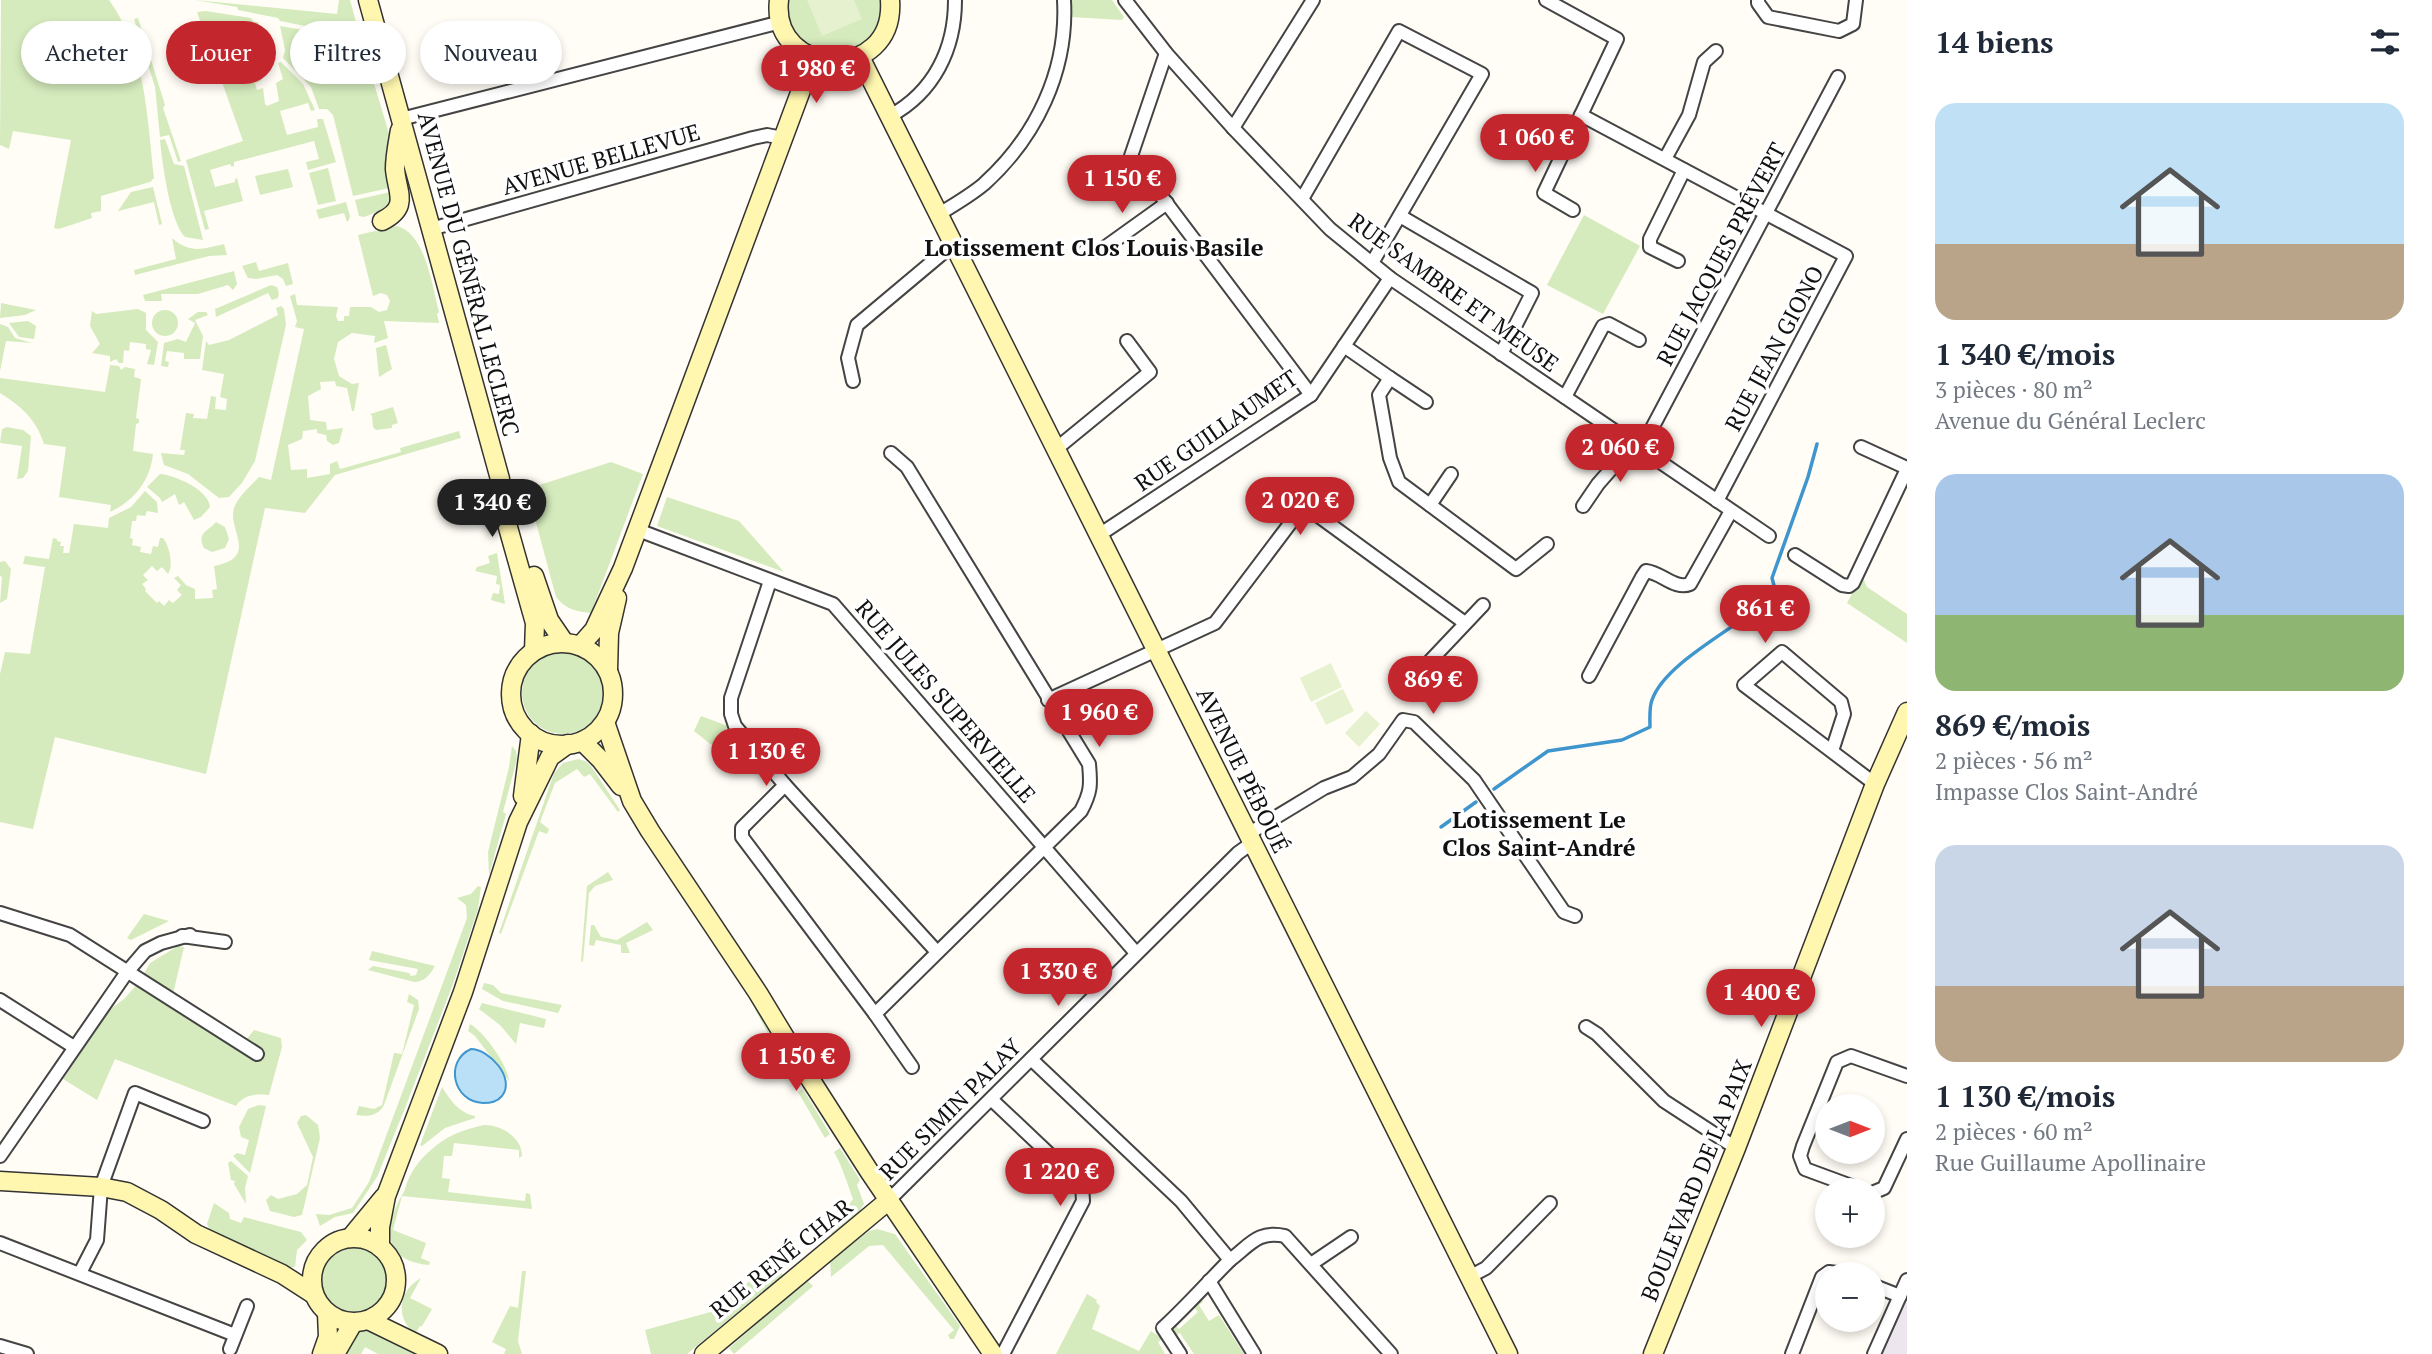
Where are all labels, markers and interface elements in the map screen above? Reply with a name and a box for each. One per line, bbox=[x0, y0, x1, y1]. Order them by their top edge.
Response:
chip: Acheter bbox=[21, 21, 152, 84]
chip: Louer bbox=[166, 21, 276, 84]
chip: Filtres bbox=[290, 21, 406, 84]
chip: Nouveau bbox=[420, 21, 562, 84]
text: 14 biens bbox=[1935, 22, 2054, 62]
icon: filters bbox=[2366, 23, 2404, 61]
pin: 1 980 € bbox=[751, 46, 881, 105]
text: 1 980 € bbox=[777, 52, 855, 83]
street label: AVENUE DU GÉNÉRAL LECLERC bbox=[411, 108, 527, 440]
pin: 1 060 € bbox=[1470, 114, 1600, 174]
street label: AVENUE BELLEVUE bbox=[498, 116, 704, 202]
text: 1 060 € bbox=[1496, 121, 1574, 152]
street label: RUE JACQUES PRÉVERT bbox=[1649, 137, 1793, 371]
icon: home bbox=[2107, 149, 2233, 275]
pin: 1 150 € bbox=[1057, 156, 1187, 215]
text: 1 150 € bbox=[1083, 162, 1161, 193]
street label: RUE SAMBRE ET MEUSE bbox=[1343, 205, 1565, 379]
district label: Lotissement Clos Louis Basile bbox=[924, 231, 1264, 263]
street label: RUE JEAN GIONO bbox=[1717, 260, 1831, 436]
text: 1 340 €/mois bbox=[1935, 334, 2115, 374]
street label: RUE GUILLAUMET bbox=[1128, 362, 1304, 498]
text: 3 pièces · 80 m² bbox=[1935, 374, 2093, 405]
text: Avenue du Général Leclerc bbox=[1935, 405, 2206, 436]
pin: 2 060 € bbox=[1555, 424, 1685, 484]
text: 2 060 € bbox=[1581, 431, 1659, 462]
pin: 2 020 € bbox=[1235, 477, 1365, 537]
pin: 1 340 € bbox=[427, 480, 557, 539]
text: 2 020 € bbox=[1261, 484, 1339, 515]
text: 1 340 € bbox=[453, 486, 531, 517]
icon: home bbox=[2107, 520, 2233, 646]
pin: 861 € bbox=[1716, 586, 1814, 645]
text: 861 € bbox=[1736, 592, 1794, 623]
street label: RUE JULES SUPERVIELLE bbox=[849, 593, 1043, 809]
pin: 869 € bbox=[1384, 656, 1482, 716]
text: 869 € bbox=[1404, 663, 1462, 694]
street label: AVENUE PÉBOUÉ bbox=[1189, 682, 1297, 858]
pin: 1 960 € bbox=[1034, 690, 1164, 749]
text: 1 960 € bbox=[1060, 696, 1138, 727]
text: 869 €/mois bbox=[1935, 705, 2090, 745]
pin: 1 130 € bbox=[701, 728, 831, 788]
text: 1 130 € bbox=[727, 735, 805, 766]
text: 2 pièces · 56 m² bbox=[1935, 745, 2093, 776]
text: Impasse Clos Saint-André bbox=[1935, 776, 2198, 807]
district label: Lotissement Le Clos Saint-André bbox=[1442, 803, 1636, 863]
icon: home bbox=[2107, 891, 2233, 1017]
pin: 1 330 € bbox=[993, 948, 1123, 1008]
text: 1 330 € bbox=[1019, 955, 1097, 986]
pin: 1 400 € bbox=[1696, 970, 1826, 1029]
text: 1 400 € bbox=[1722, 976, 1800, 1007]
street label: RUE SIMIN PALAY bbox=[872, 1031, 1028, 1187]
pin: 1 150 € bbox=[731, 1034, 861, 1093]
text: 1 150 € bbox=[757, 1040, 835, 1071]
street label: BOULEVARD DE LA PAIX bbox=[1633, 1054, 1759, 1306]
text: 1 130 €/mois bbox=[1935, 1076, 2115, 1116]
north arrow bbox=[1815, 1094, 1885, 1164]
map controls bbox=[1815, 1094, 1885, 1332]
text: 2 pièces · 60 m² bbox=[1935, 1116, 2093, 1147]
text: Rue Guillaume Apollinaire bbox=[1935, 1147, 2206, 1178]
pin: 1 220 € bbox=[995, 1148, 1125, 1208]
text: 1 220 € bbox=[1021, 1155, 1099, 1186]
button: + bbox=[1815, 1178, 1885, 1248]
street label: RUE RENÉ CHAR bbox=[703, 1191, 859, 1325]
button: − bbox=[1815, 1262, 1885, 1332]

